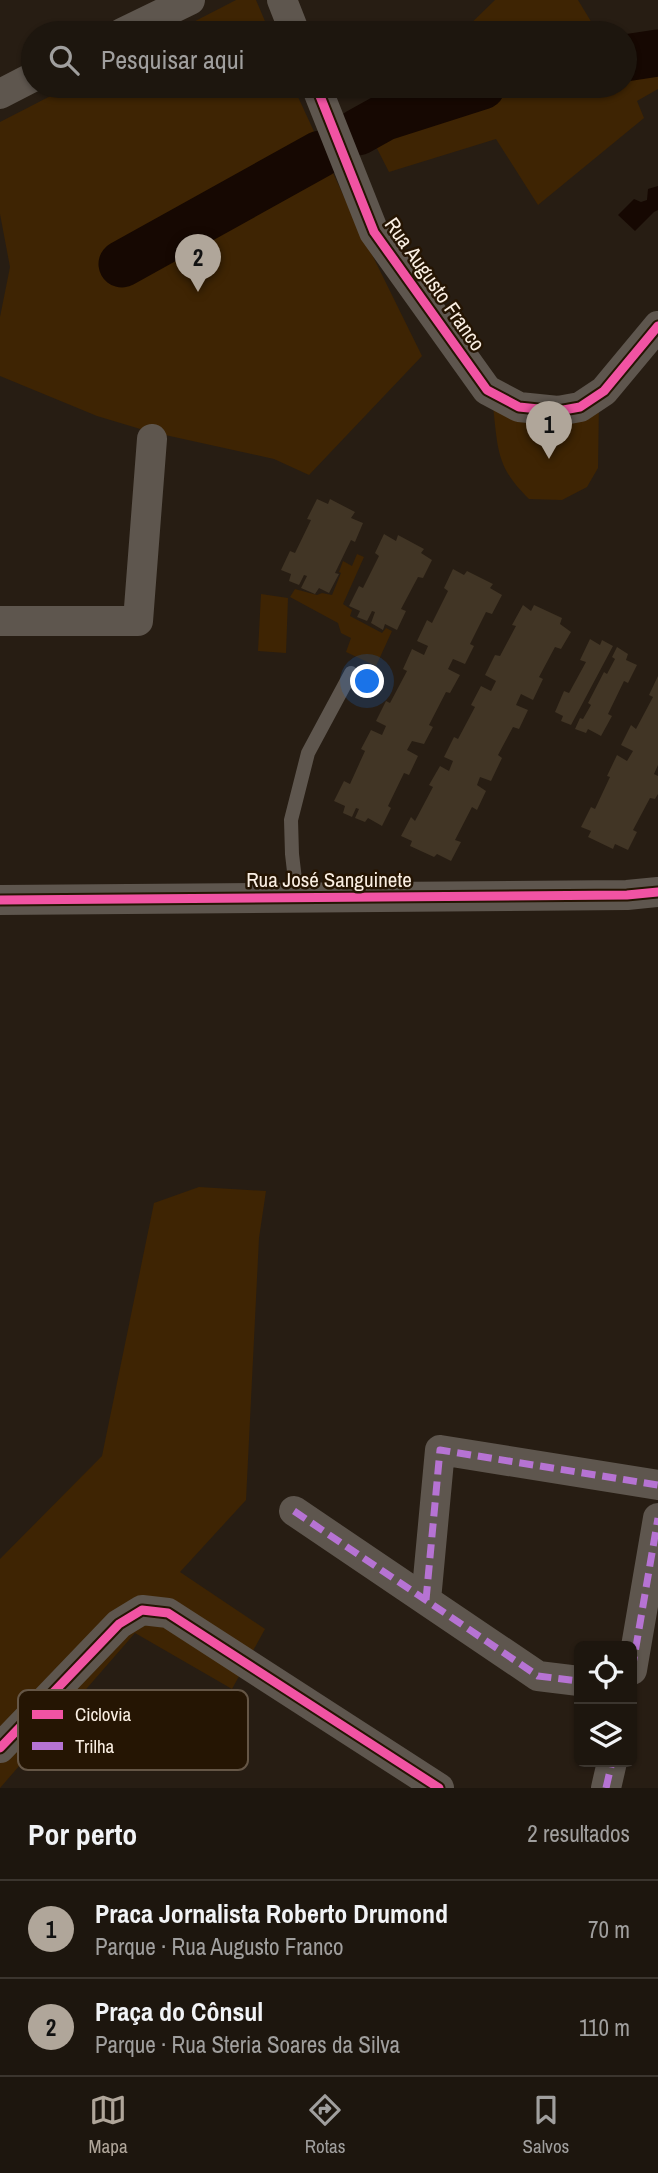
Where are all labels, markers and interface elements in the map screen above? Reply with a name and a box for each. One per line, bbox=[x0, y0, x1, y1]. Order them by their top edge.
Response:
search box bbox=[21, 21, 637, 98]
icon: search bbox=[45, 41, 83, 79]
text: Pesquisar aqui bbox=[101, 42, 244, 77]
street label: Rua Augusto Franco bbox=[378, 211, 492, 357]
pin: 2 bbox=[175, 234, 221, 292]
pin: 1 bbox=[526, 401, 572, 459]
your location bbox=[350, 664, 384, 698]
street label: Rua José Sanguinete bbox=[246, 865, 412, 894]
map controls bbox=[574, 1641, 637, 1767]
button: locate bbox=[574, 1641, 637, 1704]
legend bbox=[18, 1690, 248, 1770]
text: Ciclovia bbox=[75, 1701, 132, 1727]
button: layers bbox=[574, 1704, 637, 1767]
text: Trilha bbox=[75, 1733, 115, 1759]
text: Por perto bbox=[28, 1814, 137, 1854]
text: 2 resultados bbox=[527, 1818, 630, 1849]
text: Praca Jornalista Roberto Drumond bbox=[95, 1896, 448, 1931]
text: 1 bbox=[46, 1914, 56, 1945]
text: 70 m bbox=[588, 1914, 630, 1945]
text: Parque · Rua Augusto Franco bbox=[95, 1931, 344, 1962]
text: Praça do Cônsul bbox=[95, 1994, 263, 2029]
text: 2 bbox=[46, 2012, 56, 2043]
text: 110 m bbox=[579, 2012, 630, 2043]
text: Parque · Rua Steria Soares da Silva bbox=[95, 2029, 400, 2060]
tab: Mapa bbox=[89, 2091, 128, 2159]
tab: Rotas bbox=[305, 2091, 345, 2159]
tab: Salvos bbox=[523, 2091, 569, 2159]

